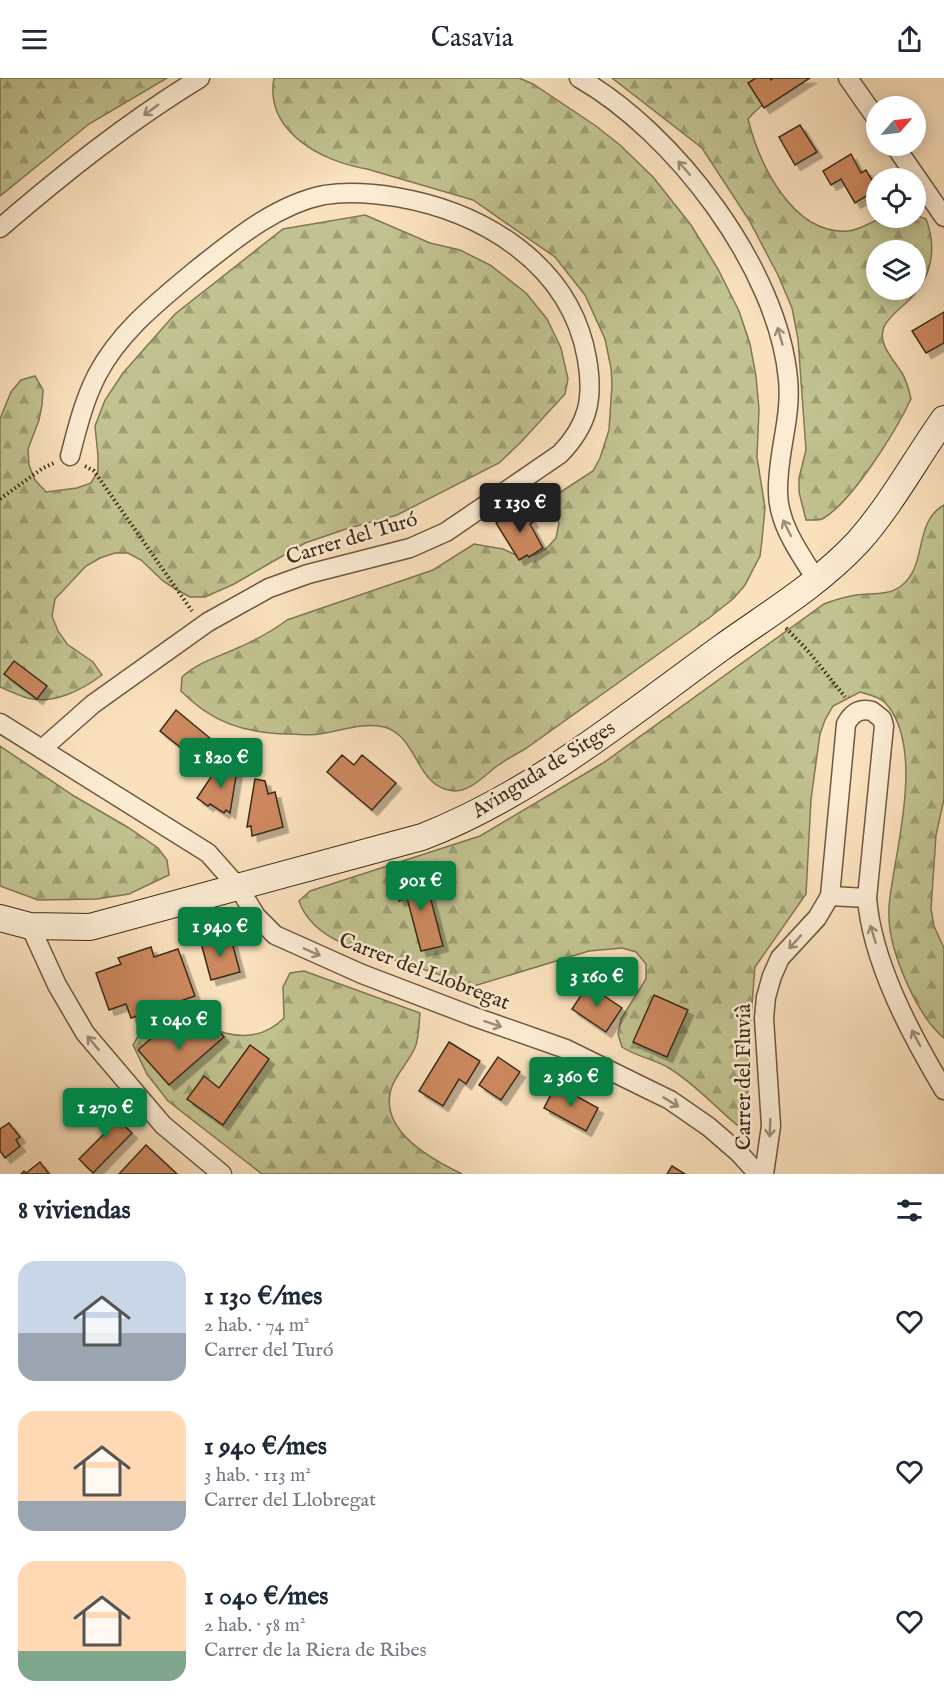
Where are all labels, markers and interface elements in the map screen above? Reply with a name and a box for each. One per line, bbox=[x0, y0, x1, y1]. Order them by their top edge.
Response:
text: Casavia bbox=[431, 22, 513, 56]
icon: menu bbox=[18, 23, 51, 56]
icon: share bbox=[893, 23, 926, 56]
north arrow bbox=[866, 96, 926, 156]
map controls bbox=[866, 96, 926, 300]
one-way arrow bbox=[143, 104, 159, 116]
one-way arrow bbox=[677, 161, 691, 176]
button: locate bbox=[866, 168, 926, 228]
button: layers bbox=[866, 240, 926, 300]
one-way arrow bbox=[774, 327, 785, 346]
pin: 1 130 € bbox=[465, 483, 575, 534]
text: 1 130 € bbox=[494, 490, 546, 515]
street label: Carrer del Turó bbox=[283, 506, 421, 572]
one-way arrow bbox=[781, 520, 793, 538]
street label: Avinguda de Sitges bbox=[466, 715, 621, 826]
pin: 1 820 € bbox=[166, 738, 276, 789]
text: 1 820 € bbox=[194, 745, 248, 770]
pin: 901 € bbox=[379, 861, 463, 912]
text: 901 € bbox=[400, 868, 442, 893]
pin: 1 940 € bbox=[165, 907, 275, 958]
text: 1 940 € bbox=[192, 914, 248, 939]
one-way arrow bbox=[867, 925, 878, 944]
street label: Carrer del Llobregat bbox=[335, 927, 513, 1017]
one-way arrow bbox=[788, 934, 802, 949]
one-way arrow bbox=[303, 946, 321, 958]
pin: 3 160 € bbox=[542, 957, 652, 1008]
text: 3 160 € bbox=[570, 964, 624, 989]
pin: 1 040 € bbox=[124, 1000, 234, 1051]
street label: Carrer del Fluvià bbox=[731, 1003, 758, 1150]
text: 1 040 € bbox=[150, 1007, 208, 1032]
one-way arrow bbox=[483, 1019, 502, 1030]
one-way arrow bbox=[910, 1030, 922, 1047]
one-way arrow bbox=[86, 1036, 100, 1051]
pin: 2 360 € bbox=[516, 1057, 626, 1108]
text: 2 360 € bbox=[543, 1064, 599, 1089]
pin: 1 270 € bbox=[50, 1088, 160, 1139]
text: 1 270 € bbox=[77, 1095, 133, 1120]
one-way arrow bbox=[662, 1096, 679, 1108]
one-way arrow bbox=[765, 1118, 776, 1138]
text: 8 viviendas bbox=[18, 1194, 131, 1227]
icon: filters bbox=[893, 1194, 926, 1227]
text: 1 130 €/mes bbox=[204, 1280, 322, 1313]
icon: home bbox=[66, 1285, 138, 1357]
icon: heart bbox=[893, 1305, 926, 1338]
text: 2 hab. · 74 m² bbox=[204, 1313, 310, 1338]
text: Carrer del Turó bbox=[204, 1338, 334, 1363]
text: 1 940 €/mes bbox=[204, 1430, 327, 1463]
icon: home bbox=[66, 1435, 138, 1507]
icon: heart bbox=[893, 1455, 926, 1488]
text: 3 hab. · 113 m² bbox=[204, 1463, 311, 1488]
text: Carrer del Llobregat bbox=[204, 1488, 376, 1513]
text: 1 040 €/mes bbox=[204, 1580, 329, 1613]
icon: home bbox=[66, 1585, 138, 1657]
icon: heart bbox=[893, 1605, 926, 1638]
text: 2 hab. · 58 m² bbox=[204, 1613, 306, 1638]
text: Carrer de la Riera de Ribes bbox=[204, 1638, 427, 1663]

